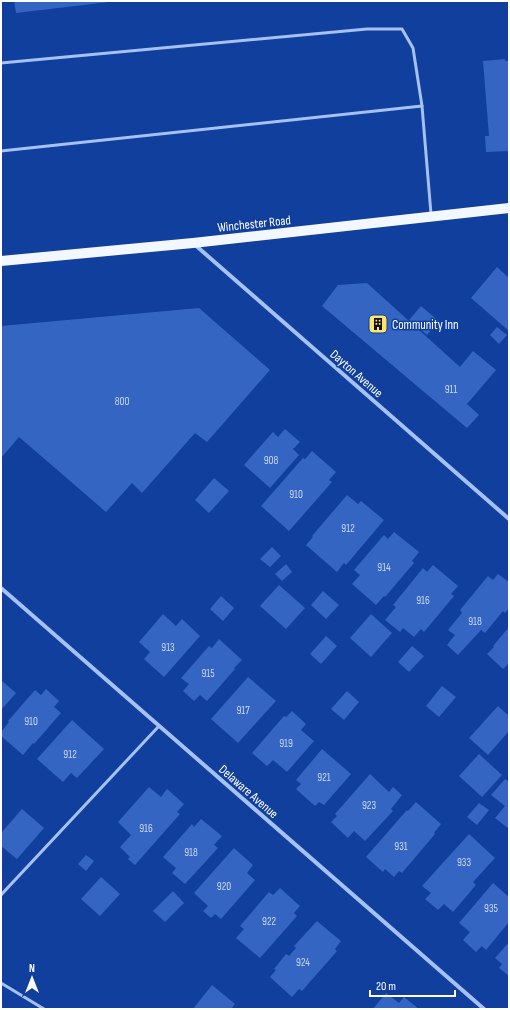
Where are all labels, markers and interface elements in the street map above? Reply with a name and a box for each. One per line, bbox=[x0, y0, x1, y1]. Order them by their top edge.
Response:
street label: Winchester Road bbox=[217, 212, 292, 236]
building icon: Community Inn bbox=[367, 313, 389, 335]
place label: Community Inn bbox=[392, 317, 459, 333]
street label: Dayton Avenue bbox=[327, 346, 386, 401]
house number: 911 bbox=[445, 383, 457, 396]
house number: 800 bbox=[115, 395, 129, 408]
house number: 908 bbox=[264, 454, 278, 467]
house number: 910 bbox=[289, 488, 303, 501]
house number: 912 bbox=[341, 522, 355, 535]
house number: 914 bbox=[377, 561, 391, 574]
house number: 916 bbox=[416, 594, 430, 607]
house number: 918 bbox=[468, 615, 482, 628]
house number: 913 bbox=[161, 641, 175, 654]
house number: 915 bbox=[201, 667, 215, 680]
house number: 917 bbox=[236, 704, 250, 717]
house number: 910 bbox=[24, 715, 38, 728]
house number: 919 bbox=[279, 737, 293, 750]
house number: 912 bbox=[63, 748, 77, 761]
street label: Delaware Avenue bbox=[215, 762, 281, 822]
house number: 921 bbox=[317, 771, 331, 784]
house number: 923 bbox=[362, 799, 376, 812]
house number: 916 bbox=[139, 822, 153, 835]
house number: 931 bbox=[394, 840, 408, 853]
house number: 918 bbox=[184, 846, 198, 859]
house number: 933 bbox=[457, 856, 471, 869]
house number: 920 bbox=[217, 880, 231, 893]
house number: 935 bbox=[484, 902, 498, 915]
house number: 922 bbox=[262, 915, 276, 928]
house number: 924 bbox=[296, 956, 310, 969]
north arrow bbox=[12, 958, 52, 998]
text: N bbox=[29, 962, 35, 975]
scale bar bbox=[370, 972, 455, 998]
text: 20 m bbox=[376, 979, 396, 994]

